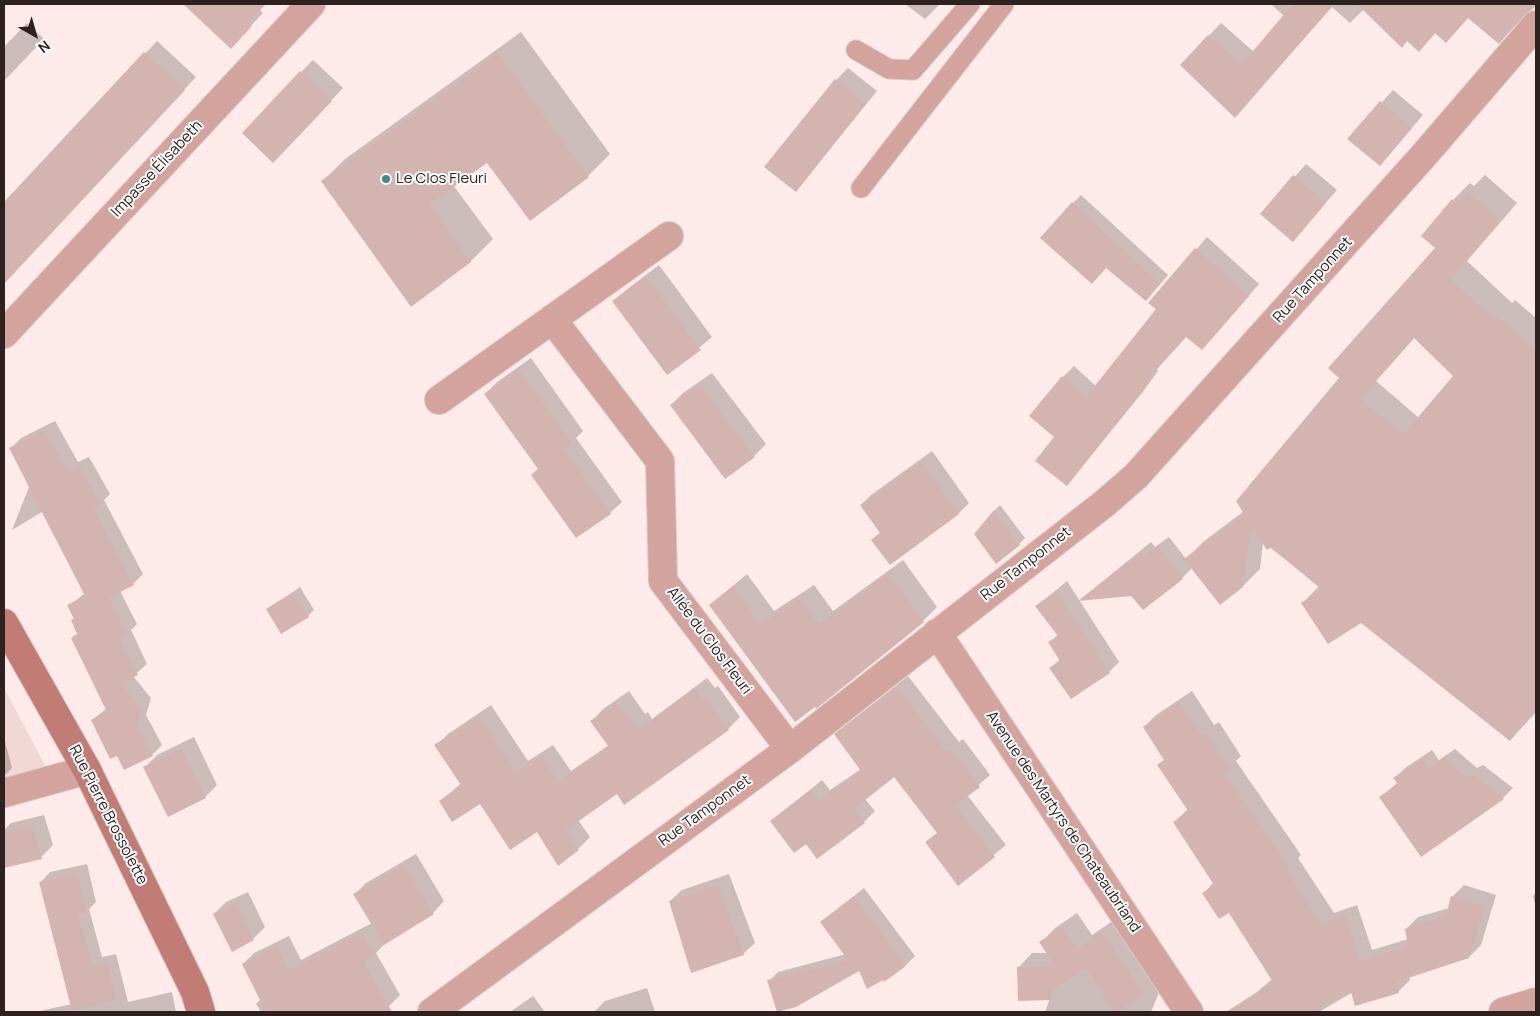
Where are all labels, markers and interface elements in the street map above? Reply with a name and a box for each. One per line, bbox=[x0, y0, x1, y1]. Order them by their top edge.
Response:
north arrow bbox=[10, 10, 60, 60]
text: N bbox=[35, 37, 54, 58]
street label: Impasse Élisabeth bbox=[108, 117, 206, 221]
place label: Le Clos Fleuri bbox=[396, 170, 487, 188]
marker: Le Clos Fleuri bbox=[380, 173, 392, 185]
street label: Rue Tamponnet bbox=[1270, 233, 1356, 327]
street label: Rue Tamponnet bbox=[977, 523, 1075, 605]
street label: Allée du Clos Fleuri bbox=[663, 584, 755, 698]
street label: Avenue des Martyrs de Chateaubriand bbox=[982, 708, 1144, 936]
street label: Rue Pierre Brossolette bbox=[65, 742, 151, 888]
street label: Rue Tamponnet bbox=[655, 772, 755, 850]

